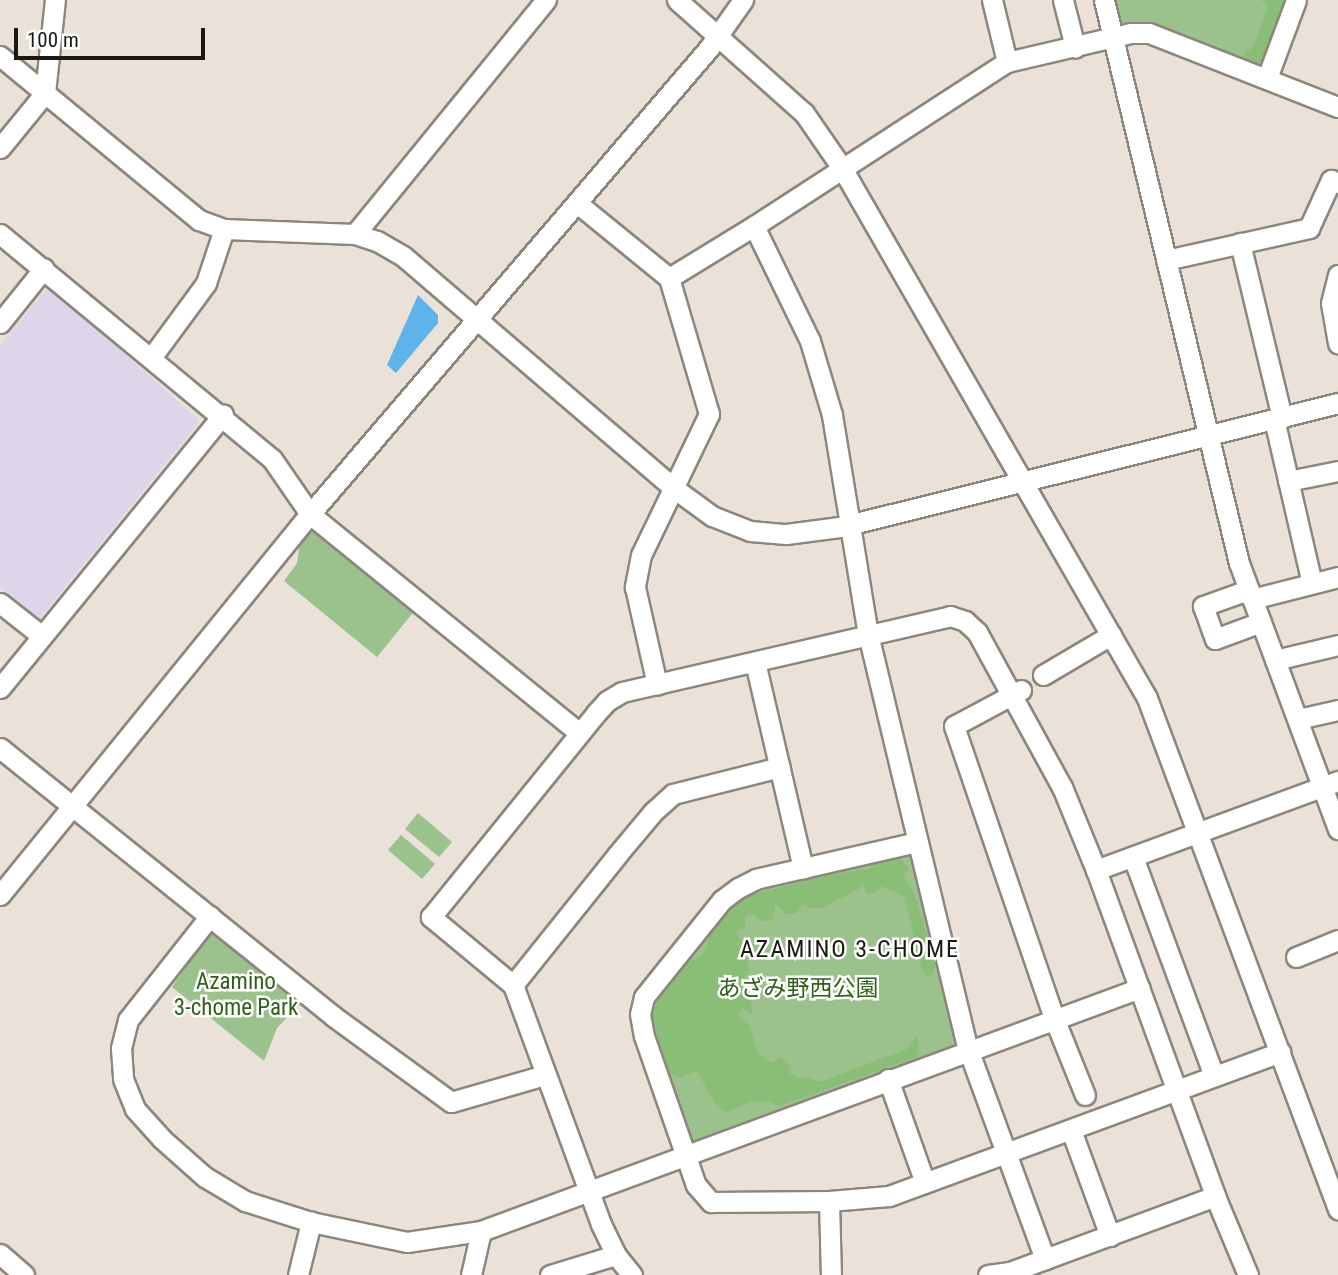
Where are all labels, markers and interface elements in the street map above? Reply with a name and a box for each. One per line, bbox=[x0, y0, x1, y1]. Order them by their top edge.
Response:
scale bar bbox=[18, 14, 208, 58]
text: 100 m bbox=[27, 28, 79, 52]
district label: AZAMINO 3-CHOME bbox=[742, 936, 958, 964]
park label: Azamino 3-chome Park bbox=[174, 968, 298, 1022]
park label: あざみ野西公園 bbox=[718, 975, 878, 1003]

